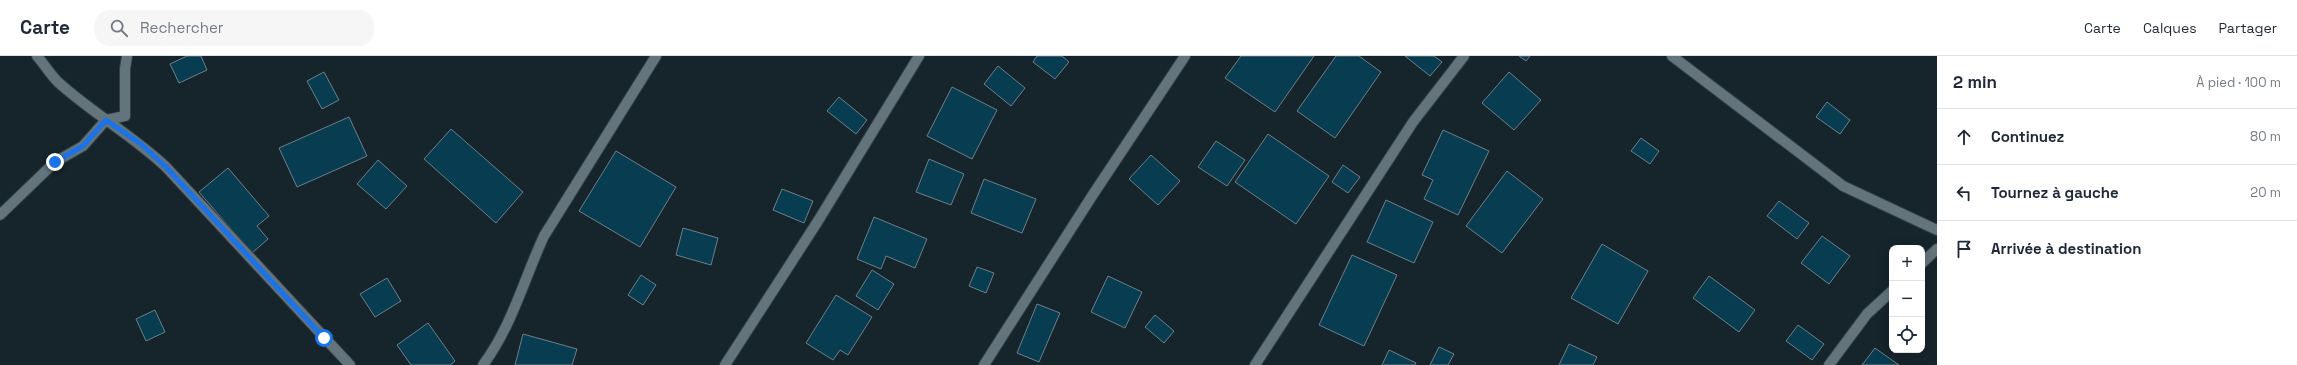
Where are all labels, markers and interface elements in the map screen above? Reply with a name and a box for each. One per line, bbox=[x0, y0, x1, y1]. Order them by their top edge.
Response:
search box bbox=[94, 10, 374, 46]
text: Carte bbox=[20, 15, 70, 40]
icon: search bbox=[108, 17, 130, 39]
text: Rechercher bbox=[140, 18, 224, 37]
text: Carte bbox=[2084, 19, 2121, 37]
text: Calques bbox=[2143, 19, 2197, 37]
text: Partager bbox=[2219, 19, 2277, 37]
text: 2 min bbox=[1953, 71, 1997, 93]
text: À pied · 100 m bbox=[2196, 74, 2281, 91]
icon: ahead bbox=[1953, 126, 1975, 148]
text: Continuez bbox=[1991, 127, 2064, 146]
text: 80 m bbox=[2250, 128, 2281, 145]
route end bbox=[46, 153, 64, 171]
icon: left bbox=[1953, 182, 1975, 204]
text: Tournez à gauche bbox=[1991, 183, 2119, 202]
text: 20 m bbox=[2250, 184, 2281, 201]
icon: arrive bbox=[1953, 238, 1975, 260]
text: Arrivée à destination bbox=[1991, 239, 2141, 258]
map controls bbox=[1889, 245, 1925, 353]
button: + bbox=[1889, 245, 1925, 281]
button: − bbox=[1889, 281, 1925, 317]
button: locate bbox=[1889, 317, 1925, 353]
route start bbox=[315, 329, 333, 347]

